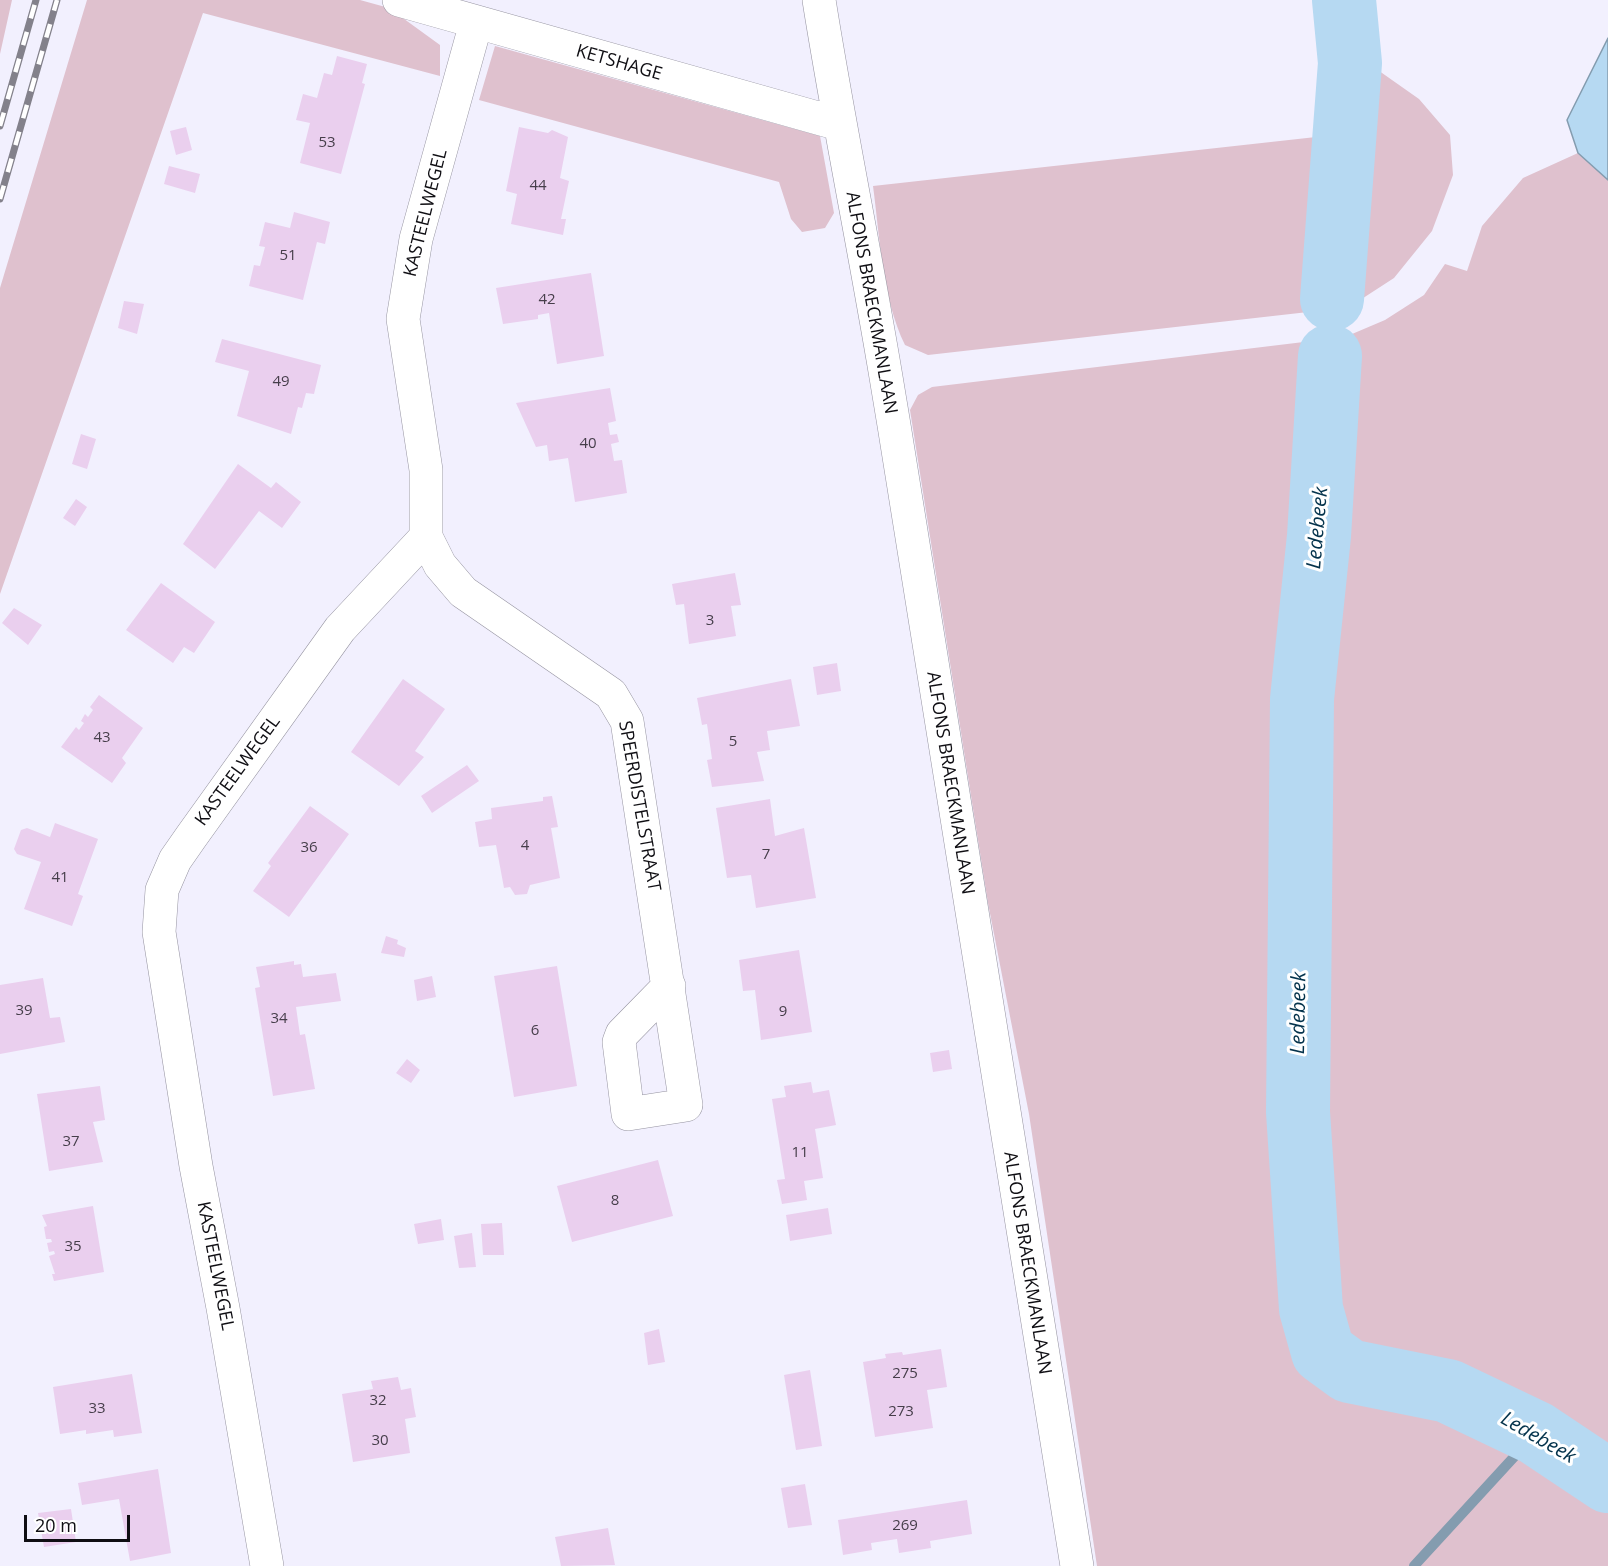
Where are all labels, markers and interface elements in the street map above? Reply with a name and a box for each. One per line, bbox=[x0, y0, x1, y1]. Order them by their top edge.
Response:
street label: KETSHAGE bbox=[573, 40, 665, 86]
house number: 53 bbox=[318, 134, 336, 152]
street label: KASTEELWEGEL bbox=[400, 147, 452, 279]
house number: 44 bbox=[529, 177, 547, 195]
street label: ALFONS BRAECKMANLAAN bbox=[841, 190, 901, 416]
house number: 51 bbox=[279, 247, 297, 265]
house number: 42 bbox=[538, 291, 556, 309]
house number: 49 bbox=[272, 373, 290, 391]
house number: 40 bbox=[579, 435, 597, 453]
water label: Ledebeek bbox=[1302, 486, 1334, 570]
house number: 3 bbox=[706, 612, 714, 630]
street label: ALFONS BRAECKMANLAAN bbox=[922, 670, 978, 896]
street label: KASTEELWEGEL bbox=[191, 712, 285, 830]
street label: SPEERDISTELSTRAAT bbox=[613, 719, 665, 893]
house number: 43 bbox=[93, 729, 111, 747]
house number: 5 bbox=[729, 733, 737, 751]
house number: 4 bbox=[521, 837, 529, 855]
house number: 36 bbox=[300, 839, 318, 857]
house number: 7 bbox=[762, 846, 770, 864]
house number: 41 bbox=[51, 869, 69, 887]
water label: Ledebeek bbox=[1286, 972, 1312, 1054]
house number: 39 bbox=[15, 1002, 33, 1020]
house number: 9 bbox=[779, 1003, 787, 1021]
house number: 34 bbox=[270, 1010, 288, 1028]
house number: 6 bbox=[531, 1022, 539, 1040]
house number: 37 bbox=[62, 1133, 80, 1151]
house number: 11 bbox=[791, 1144, 809, 1162]
street label: ALFONS BRAECKMANLAAN bbox=[999, 1150, 1055, 1376]
house number: 8 bbox=[611, 1192, 619, 1210]
street label: KASTEELWEGEL bbox=[192, 1200, 238, 1332]
house number: 35 bbox=[64, 1238, 82, 1256]
house number: 275 bbox=[892, 1365, 918, 1383]
house number: 32 bbox=[369, 1392, 387, 1410]
house number: 33 bbox=[88, 1400, 106, 1418]
house number: 273 bbox=[888, 1403, 914, 1421]
water label: Ledebeek bbox=[1496, 1407, 1580, 1469]
house number: 30 bbox=[371, 1432, 389, 1450]
scale bar bbox=[27, 1503, 134, 1541]
text: 20 m bbox=[35, 1513, 77, 1537]
house number: 269 bbox=[892, 1517, 918, 1535]

